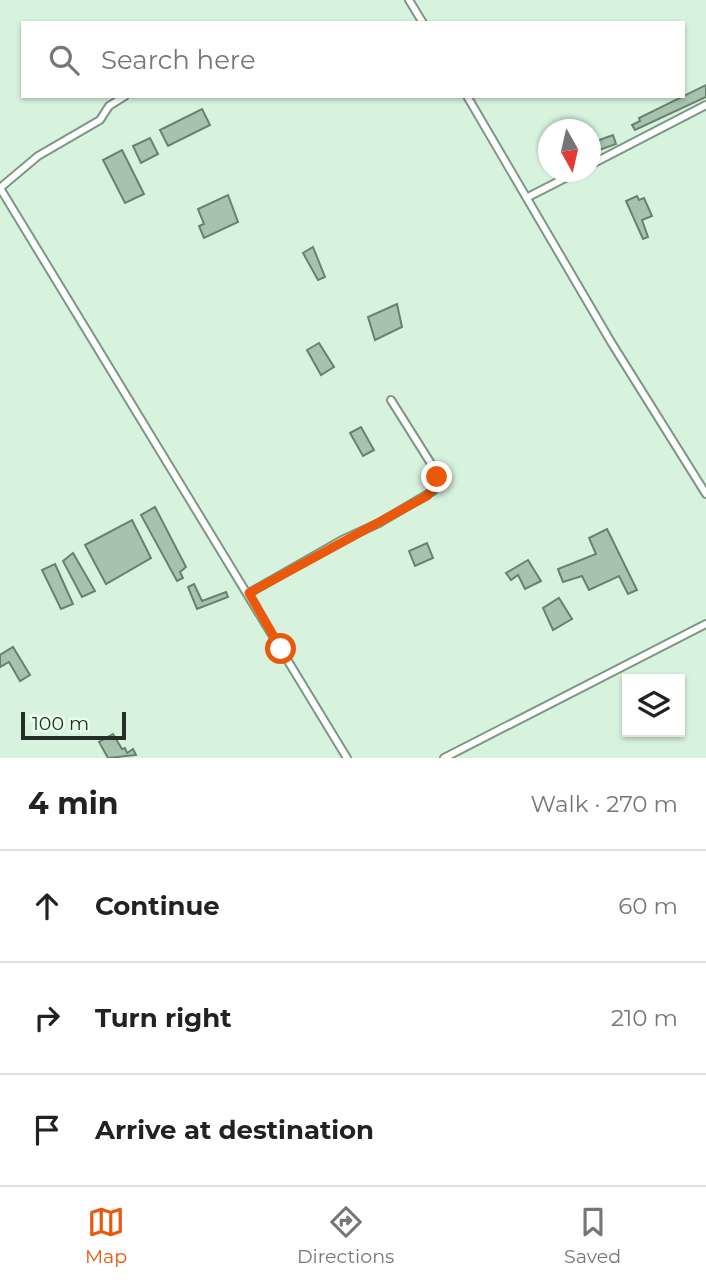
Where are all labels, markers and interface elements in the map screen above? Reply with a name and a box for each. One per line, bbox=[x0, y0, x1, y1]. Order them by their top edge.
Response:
search box bbox=[21, 21, 685, 98]
icon: search bbox=[45, 41, 83, 79]
text: Search here bbox=[101, 44, 256, 76]
north arrow bbox=[538, 119, 601, 182]
route end bbox=[421, 461, 452, 492]
route start bbox=[265, 633, 296, 664]
map controls bbox=[622, 674, 685, 737]
button: layers bbox=[622, 674, 685, 737]
scale bar bbox=[21, 709, 126, 741]
text: 100 m bbox=[32, 712, 89, 735]
text: 4 min bbox=[28, 785, 118, 822]
text: Walk · 270 m bbox=[531, 790, 678, 818]
icon: ahead bbox=[28, 887, 66, 925]
text: Continue bbox=[95, 890, 220, 922]
text: 60 m bbox=[618, 892, 678, 920]
icon: right bbox=[28, 999, 66, 1037]
text: Turn right bbox=[95, 1002, 231, 1034]
text: 210 m bbox=[611, 1004, 678, 1032]
icon: arrive bbox=[28, 1111, 66, 1149]
text: Arrive at destination bbox=[95, 1114, 374, 1146]
tab: Map bbox=[85, 1203, 127, 1268]
tab: Directions bbox=[297, 1203, 394, 1268]
tab: Saved bbox=[564, 1203, 621, 1268]

